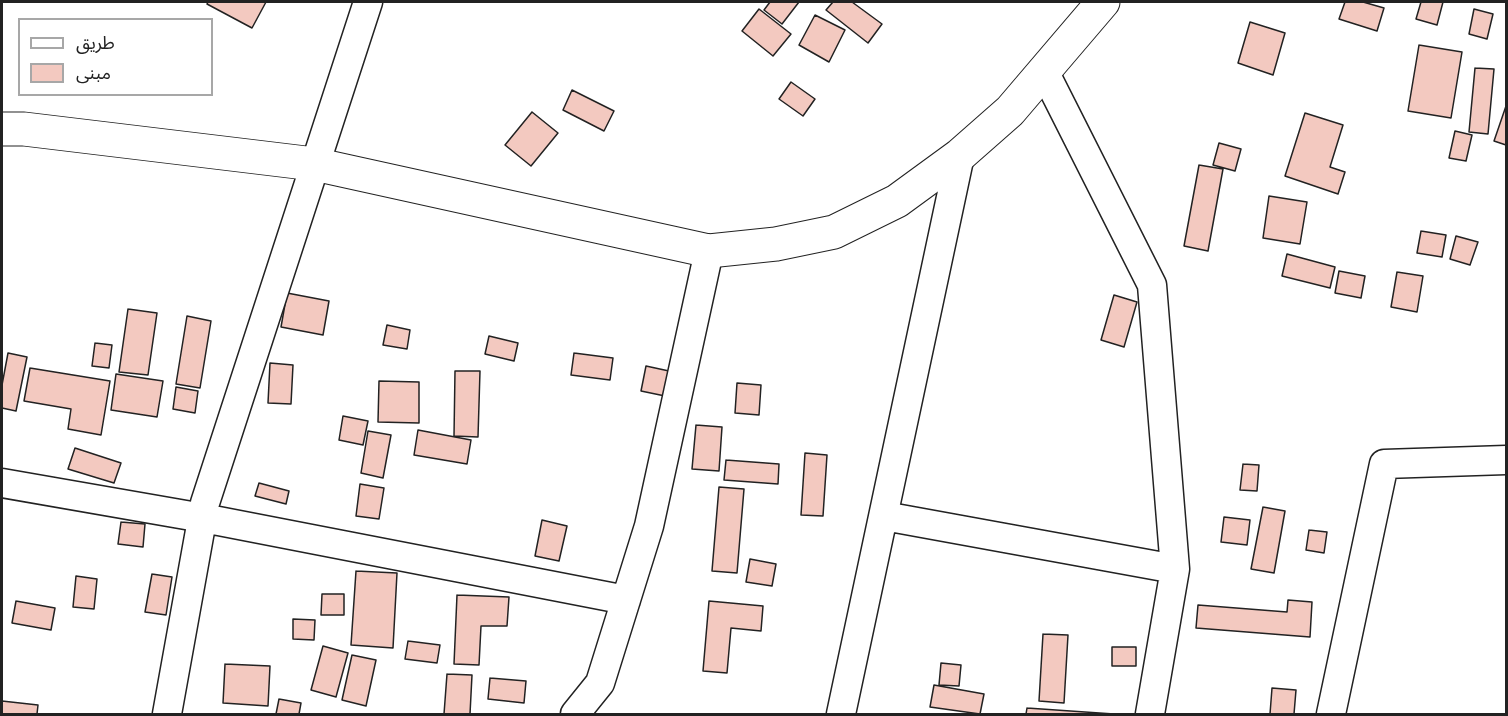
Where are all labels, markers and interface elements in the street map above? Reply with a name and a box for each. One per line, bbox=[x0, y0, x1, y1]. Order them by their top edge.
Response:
legend bbox=[18, 18, 213, 96]
text: طريق bbox=[76, 32, 115, 54]
text: مبنى bbox=[76, 62, 111, 84]

